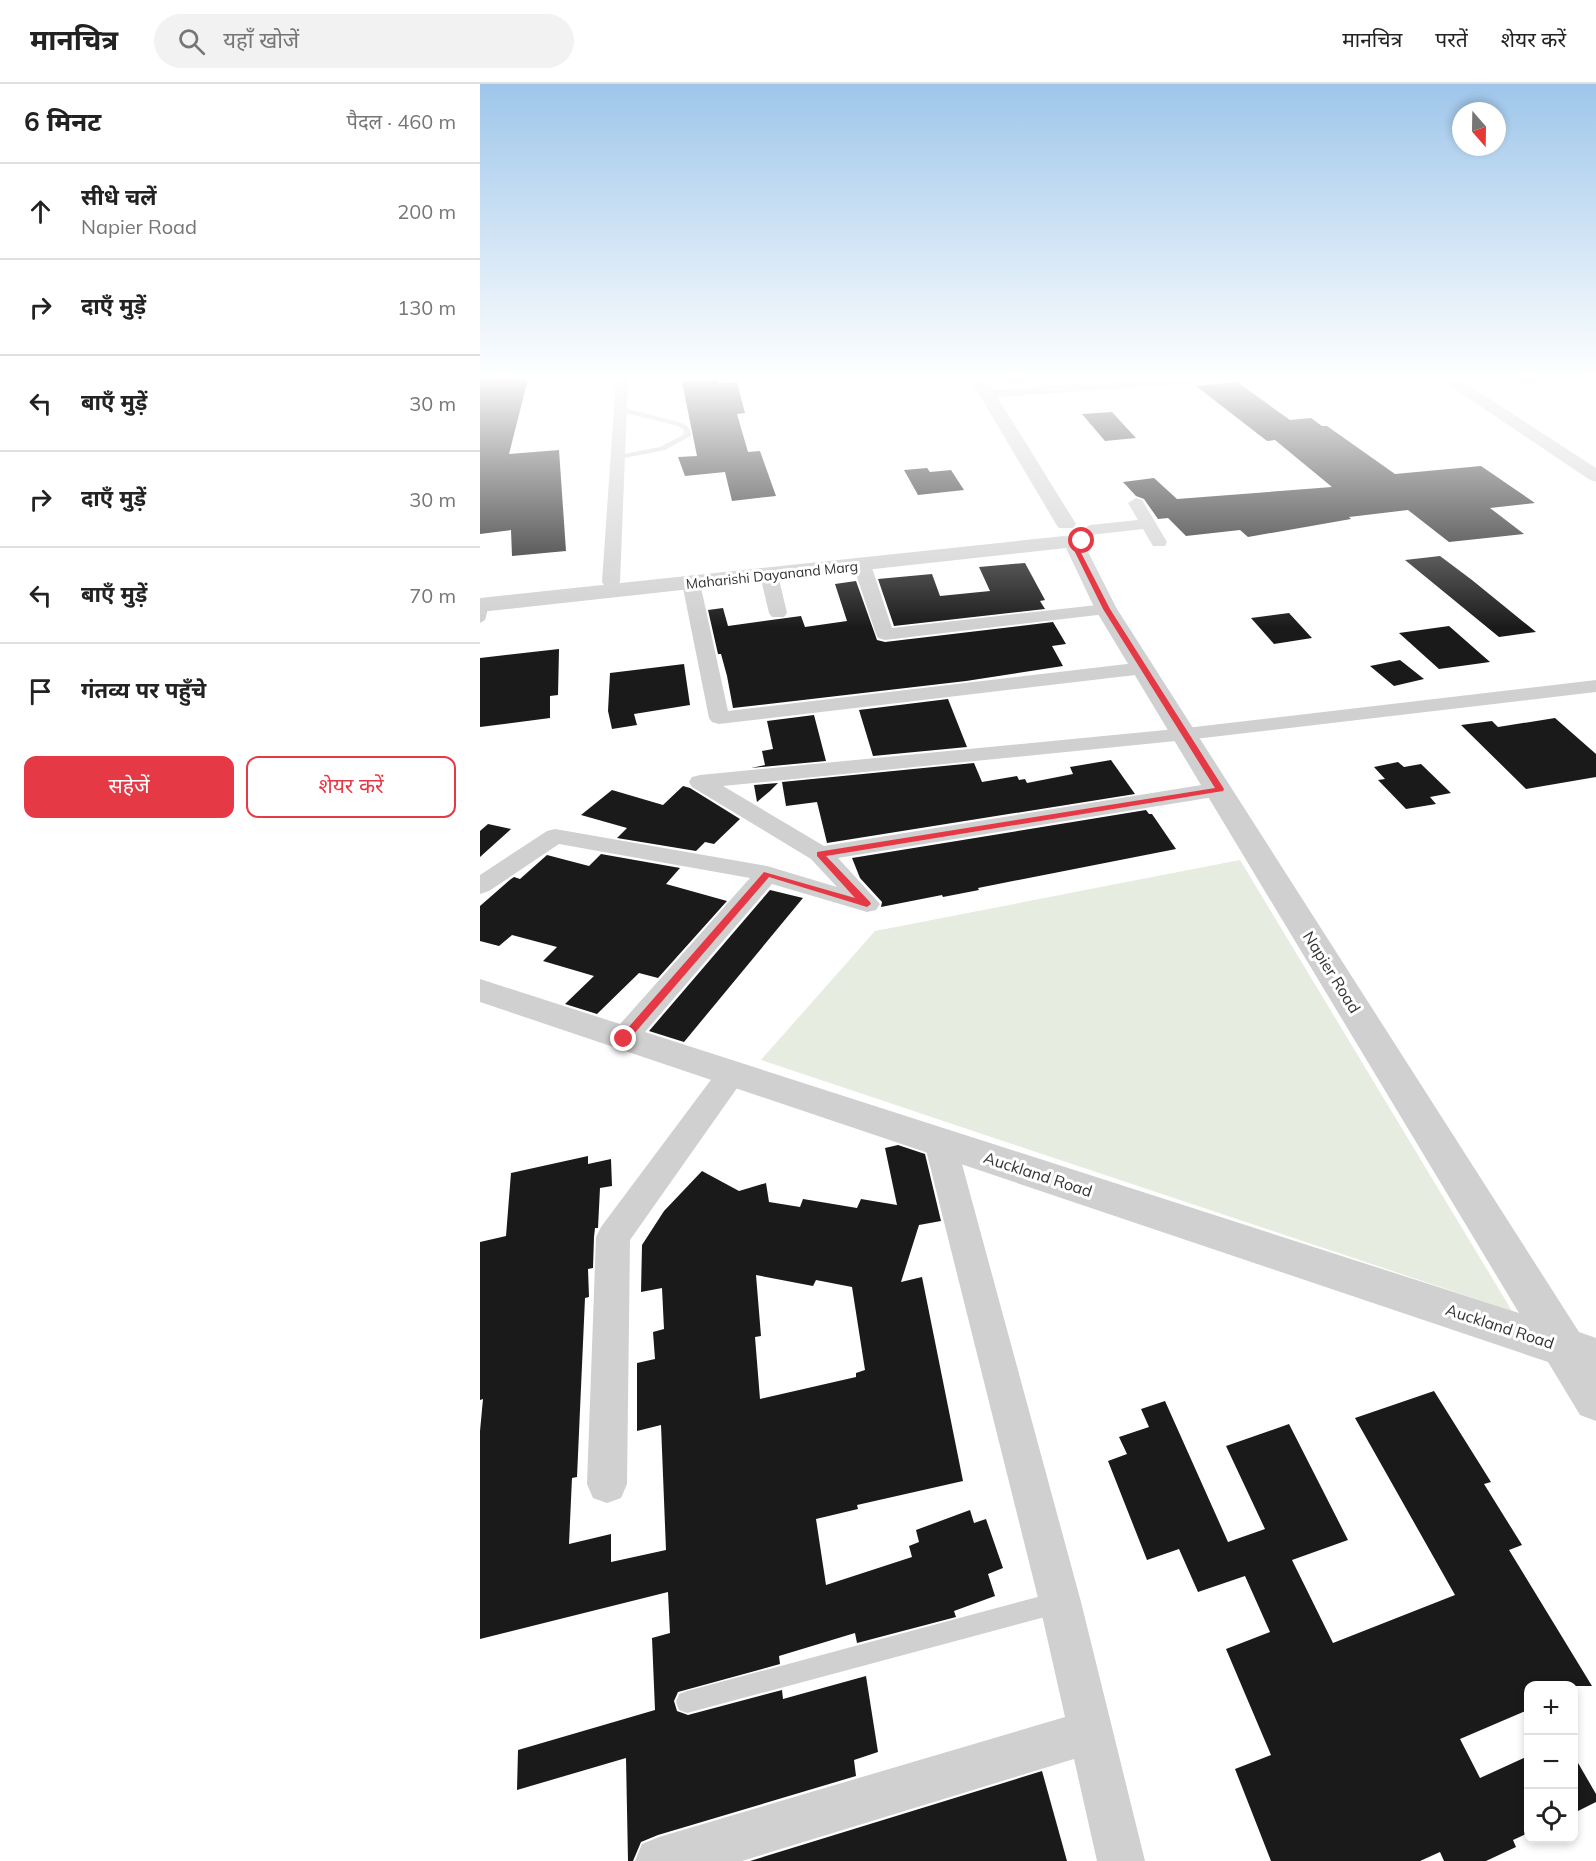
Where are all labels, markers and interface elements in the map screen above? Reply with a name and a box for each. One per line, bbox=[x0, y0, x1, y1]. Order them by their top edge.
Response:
search box bbox=[154, 14, 574, 68]
text: मानचित्र bbox=[30, 22, 118, 57]
icon: search bbox=[175, 25, 208, 58]
text: यहाँ खोजें bbox=[223, 26, 299, 54]
text: मानचित्र bbox=[1342, 26, 1402, 52]
text: परतें bbox=[1435, 26, 1468, 52]
text: शेयर करें bbox=[1501, 26, 1566, 52]
north arrow bbox=[1452, 102, 1506, 156]
text: 6 मिनट bbox=[24, 105, 101, 138]
text: पैदल · 460 m bbox=[347, 109, 456, 134]
text: सीधे चलें bbox=[81, 183, 156, 211]
icon: ahead bbox=[24, 195, 57, 228]
text: 200 m bbox=[397, 199, 456, 224]
text: Napier Road bbox=[81, 214, 197, 239]
icon: right bbox=[24, 291, 57, 324]
text: दाएँ मुड़ें bbox=[81, 292, 146, 320]
text: 130 m bbox=[397, 295, 456, 320]
icon: left bbox=[24, 387, 57, 420]
text: बाएँ मुड़ें bbox=[81, 388, 147, 416]
text: 30 m bbox=[409, 391, 456, 416]
icon: right bbox=[24, 483, 57, 516]
text: दाएँ मुड़ें bbox=[81, 484, 146, 512]
text: 30 m bbox=[409, 487, 456, 512]
route start bbox=[1068, 527, 1094, 553]
street label: Maharishi Dayanand Marg bbox=[685, 557, 859, 593]
icon: left bbox=[24, 579, 57, 612]
text: बाएँ मुड़ें bbox=[81, 580, 147, 608]
text: 70 m bbox=[409, 583, 456, 608]
icon: arrive bbox=[24, 675, 57, 708]
text: गंतव्य पर पहुँचे bbox=[81, 676, 206, 704]
button: सहेजें bbox=[24, 756, 234, 818]
button: शेयर करें bbox=[246, 756, 456, 818]
street label: Napier Road bbox=[1299, 927, 1365, 1017]
route end bbox=[610, 1025, 636, 1051]
street label: Auckland Road bbox=[981, 1147, 1095, 1201]
street label: Auckland Road bbox=[1443, 1299, 1557, 1353]
map controls bbox=[1524, 1681, 1578, 1843]
button: + bbox=[1524, 1681, 1578, 1735]
button: − bbox=[1524, 1735, 1578, 1789]
button: locate bbox=[1524, 1789, 1578, 1843]

